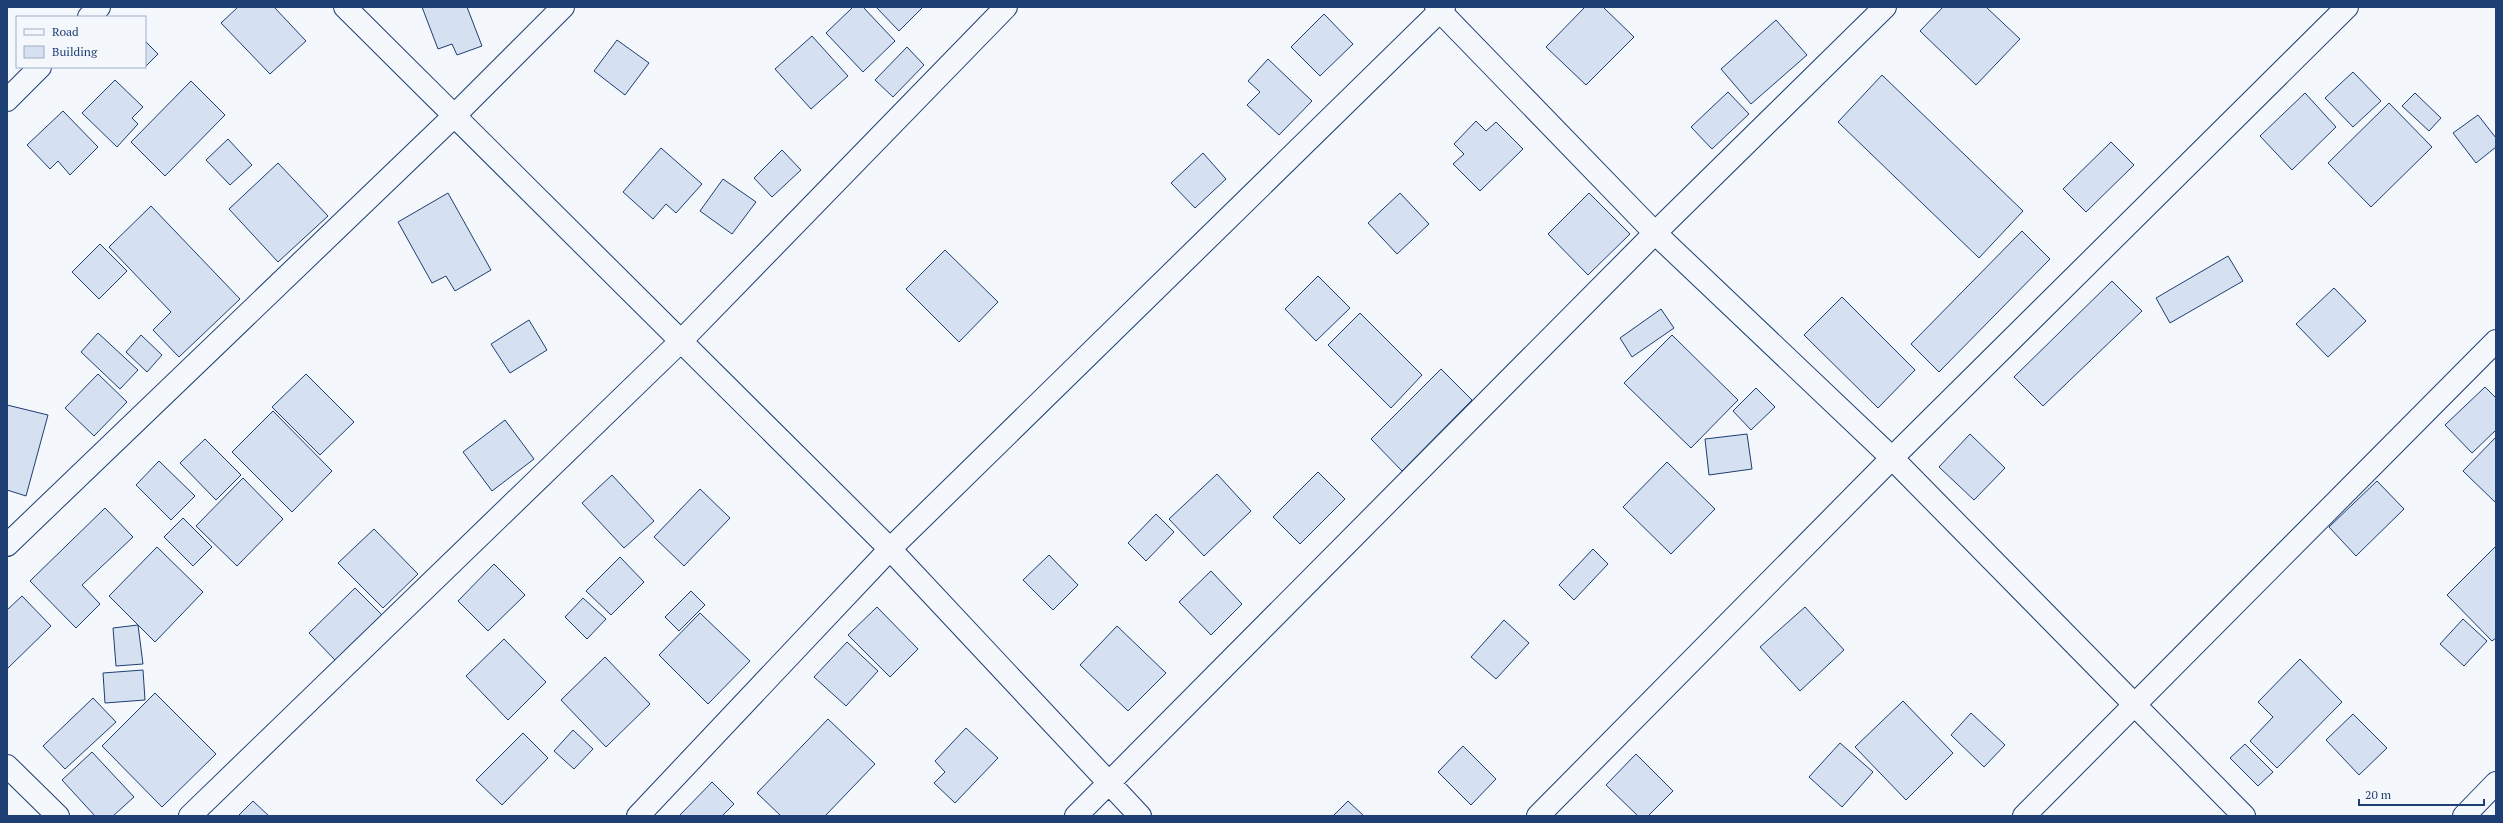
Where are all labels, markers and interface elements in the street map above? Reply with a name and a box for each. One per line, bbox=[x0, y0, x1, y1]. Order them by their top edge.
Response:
legend bbox=[16, 16, 146, 68]
text: Road bbox=[52, 24, 79, 39]
text: Building bbox=[52, 44, 98, 59]
scale bar bbox=[2359, 781, 2484, 807]
text: 20 m bbox=[2365, 787, 2392, 802]

